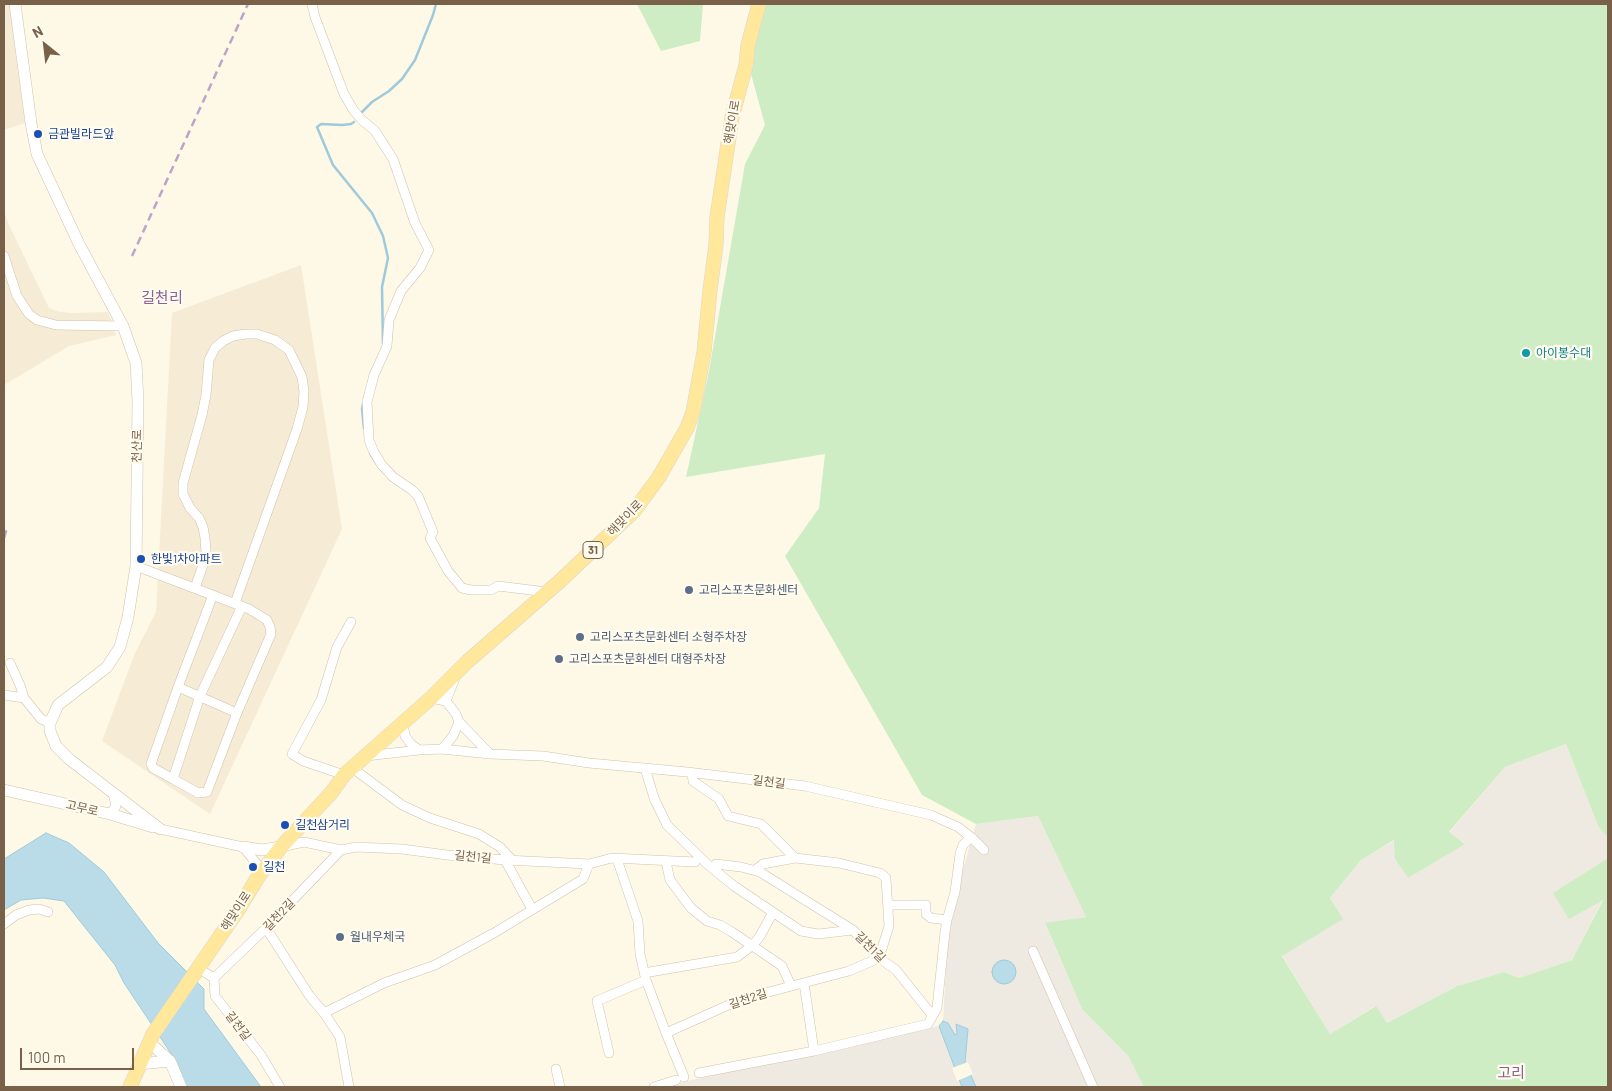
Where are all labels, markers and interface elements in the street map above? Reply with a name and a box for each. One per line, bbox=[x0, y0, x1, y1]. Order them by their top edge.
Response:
north arrow bbox=[20, 20, 70, 70]
text: N bbox=[29, 22, 46, 41]
street label: 해맞이로 bbox=[721, 99, 743, 145]
place label: 금관빌라드앞 bbox=[48, 127, 114, 141]
marker: 금관빌라드앞 bbox=[32, 128, 44, 140]
district label: 길천리 bbox=[141, 289, 183, 307]
place label: 아이봉수대 bbox=[1536, 346, 1591, 360]
marker: 아이봉수대 bbox=[1520, 347, 1532, 359]
street label: 천산로 bbox=[130, 429, 144, 463]
street label: 해맞이로 bbox=[604, 497, 646, 539]
road number: 31 bbox=[583, 542, 603, 558]
place label: 한빛1차아파트 bbox=[151, 552, 221, 566]
marker: 한빛1차아파트 bbox=[135, 553, 147, 565]
place label: 고리스포츠문화센터 bbox=[699, 583, 798, 597]
marker: 고리스포츠문화센터 bbox=[683, 584, 695, 596]
place label: 고리스포츠문화센터 소형주차장 bbox=[590, 630, 747, 644]
marker: 고리스포츠문화센터 소형주차장 bbox=[574, 631, 586, 643]
place label: 고리스포츠문화센터 대형주차장 bbox=[569, 652, 726, 666]
marker: 고리스포츠문화센터 대형주차장 bbox=[553, 653, 565, 665]
street label: 길천길 bbox=[752, 773, 786, 791]
street label: 고무로 bbox=[64, 797, 100, 819]
place label: 길천삼거리 bbox=[295, 818, 350, 832]
marker: 길천삼거리 bbox=[279, 819, 291, 831]
street label: 길천1길 bbox=[454, 848, 492, 866]
place label: 길천 bbox=[263, 860, 285, 874]
marker: 길천 bbox=[247, 861, 259, 873]
street label: 해맞이로 bbox=[218, 889, 254, 933]
street label: 길천2길 bbox=[260, 896, 298, 934]
street label: 길천1길 bbox=[852, 929, 888, 965]
place label: 월내우체국 bbox=[350, 930, 405, 944]
marker: 월내우체국 bbox=[334, 931, 346, 943]
street label: 길천2길 bbox=[727, 986, 769, 1012]
street label: 길천길 bbox=[222, 1008, 254, 1044]
scale bar bbox=[22, 1038, 136, 1070]
text: 100 m bbox=[28, 1048, 66, 1066]
district label: 고리 bbox=[1497, 1064, 1525, 1082]

